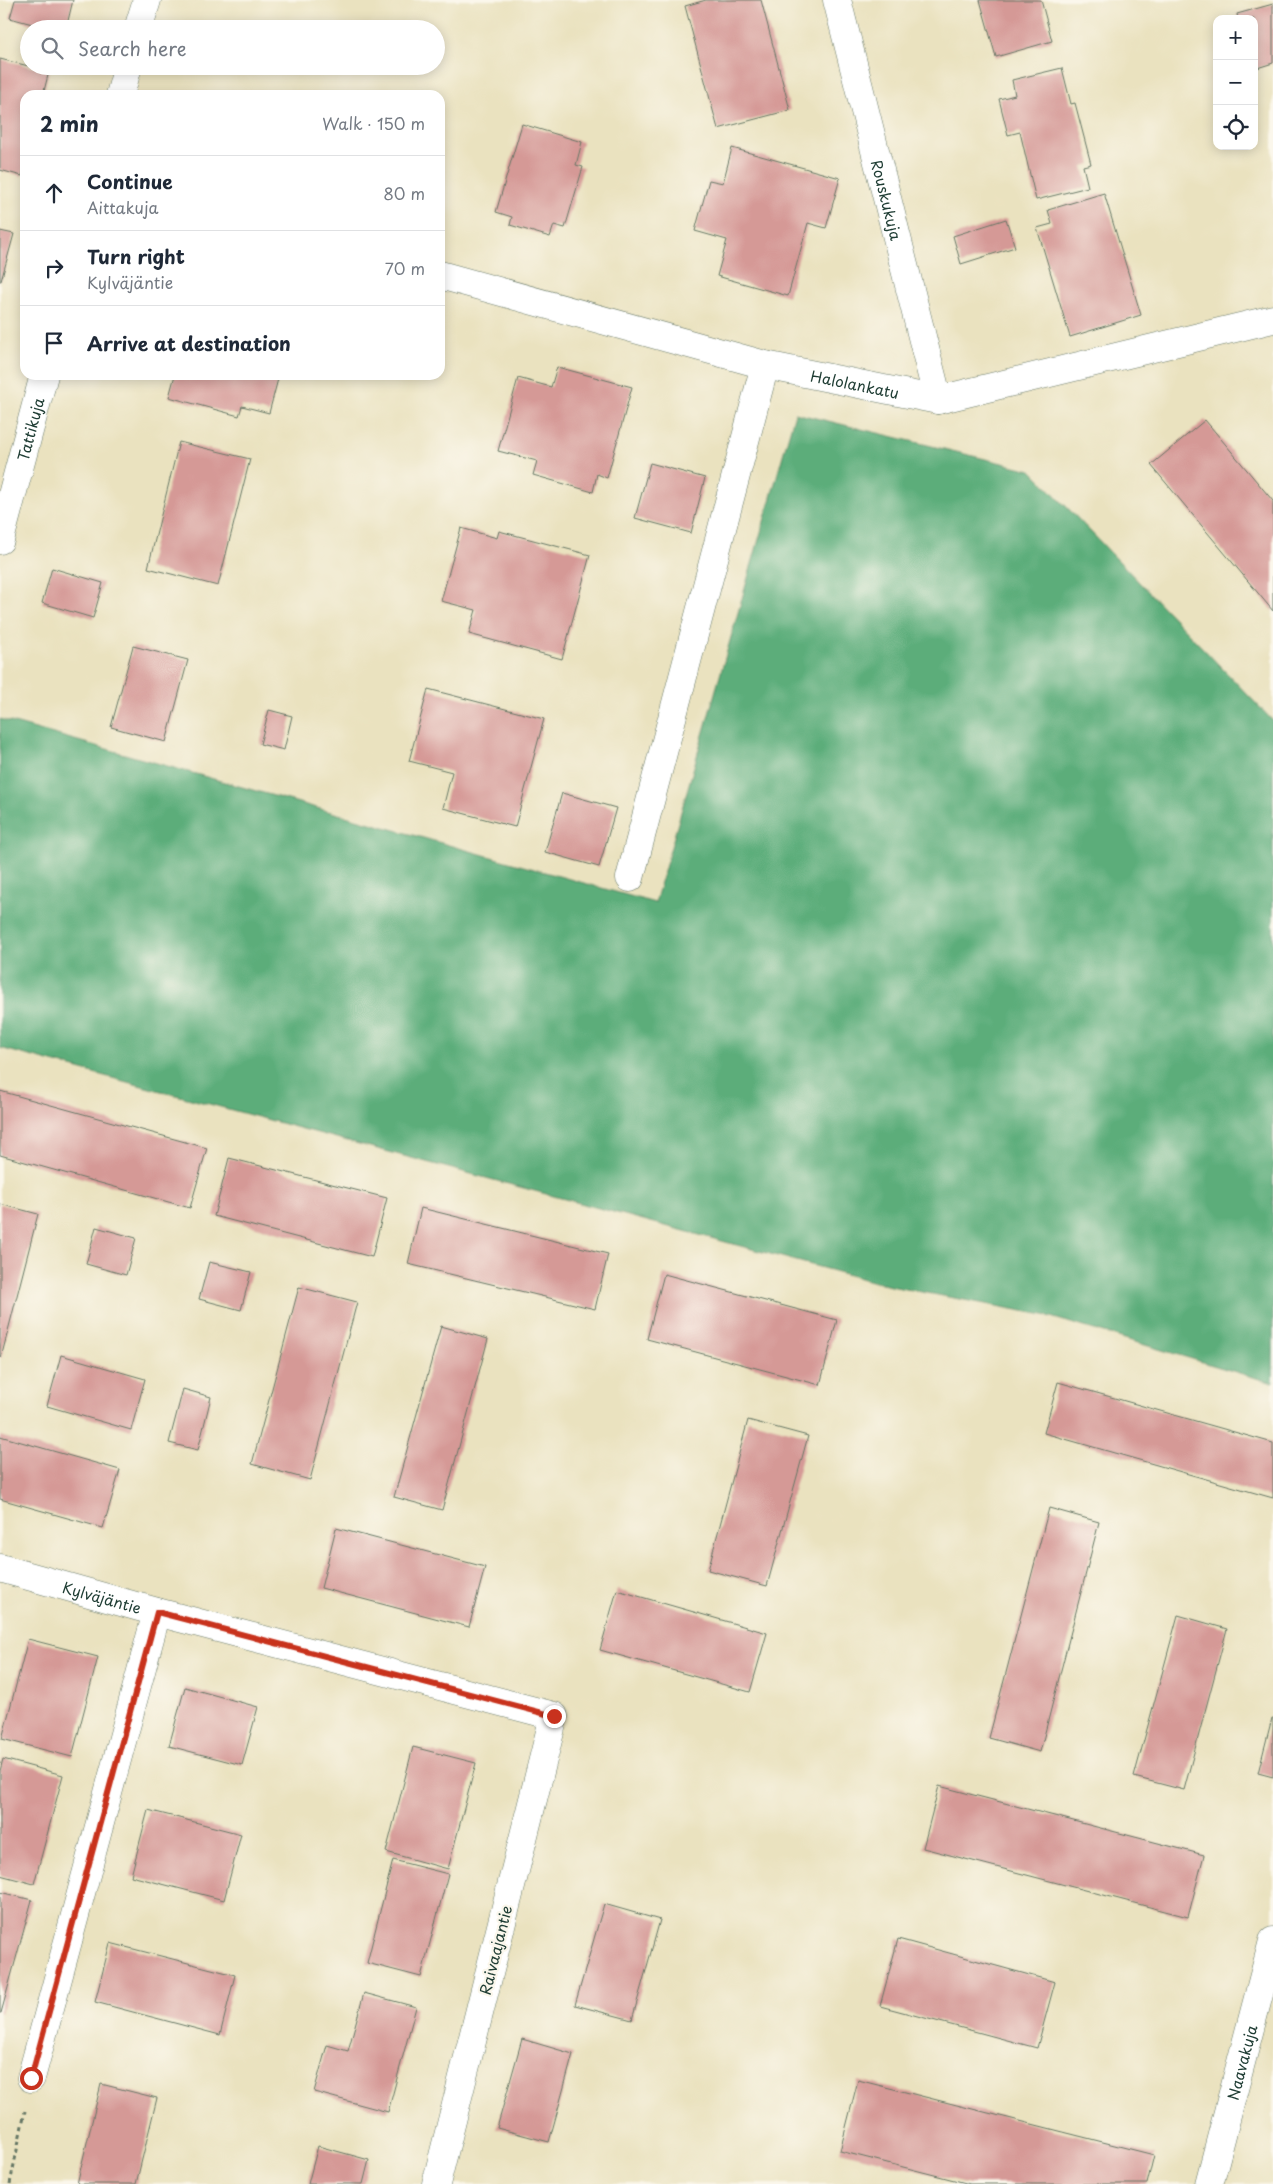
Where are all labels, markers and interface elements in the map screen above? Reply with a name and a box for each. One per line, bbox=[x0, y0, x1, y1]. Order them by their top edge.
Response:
map controls bbox=[1213, 15, 1258, 150]
button: + bbox=[1213, 15, 1258, 60]
search box bbox=[20, 20, 445, 75]
icon: search bbox=[38, 34, 66, 62]
text: Search here bbox=[78, 34, 187, 62]
button: − bbox=[1213, 60, 1258, 105]
button: locate bbox=[1213, 105, 1258, 150]
text: 2 min bbox=[40, 107, 99, 139]
text: Walk · 150 m bbox=[322, 111, 425, 135]
street label: Rouskukuja bbox=[866, 157, 909, 243]
text: Continue bbox=[87, 167, 173, 195]
icon: ahead bbox=[40, 179, 68, 207]
text: 80 m bbox=[383, 181, 425, 205]
text: Aittakuja bbox=[87, 195, 158, 219]
text: Turn right bbox=[87, 242, 185, 270]
icon: right bbox=[40, 254, 68, 282]
text: 70 m bbox=[385, 256, 425, 280]
text: Kylväjäntie bbox=[87, 270, 173, 294]
icon: arrive bbox=[40, 329, 68, 357]
text: Arrive at destination bbox=[87, 329, 291, 357]
street label: Halolankatu bbox=[809, 363, 901, 403]
street label: Tattikuja bbox=[10, 394, 49, 463]
street label: Kylväjäntie bbox=[60, 1575, 144, 1619]
route end bbox=[543, 1705, 566, 1728]
street label: Raivaajantie bbox=[473, 1903, 517, 1997]
street label: Naavakuja bbox=[1220, 2021, 1262, 2102]
route start bbox=[20, 2067, 43, 2090]

